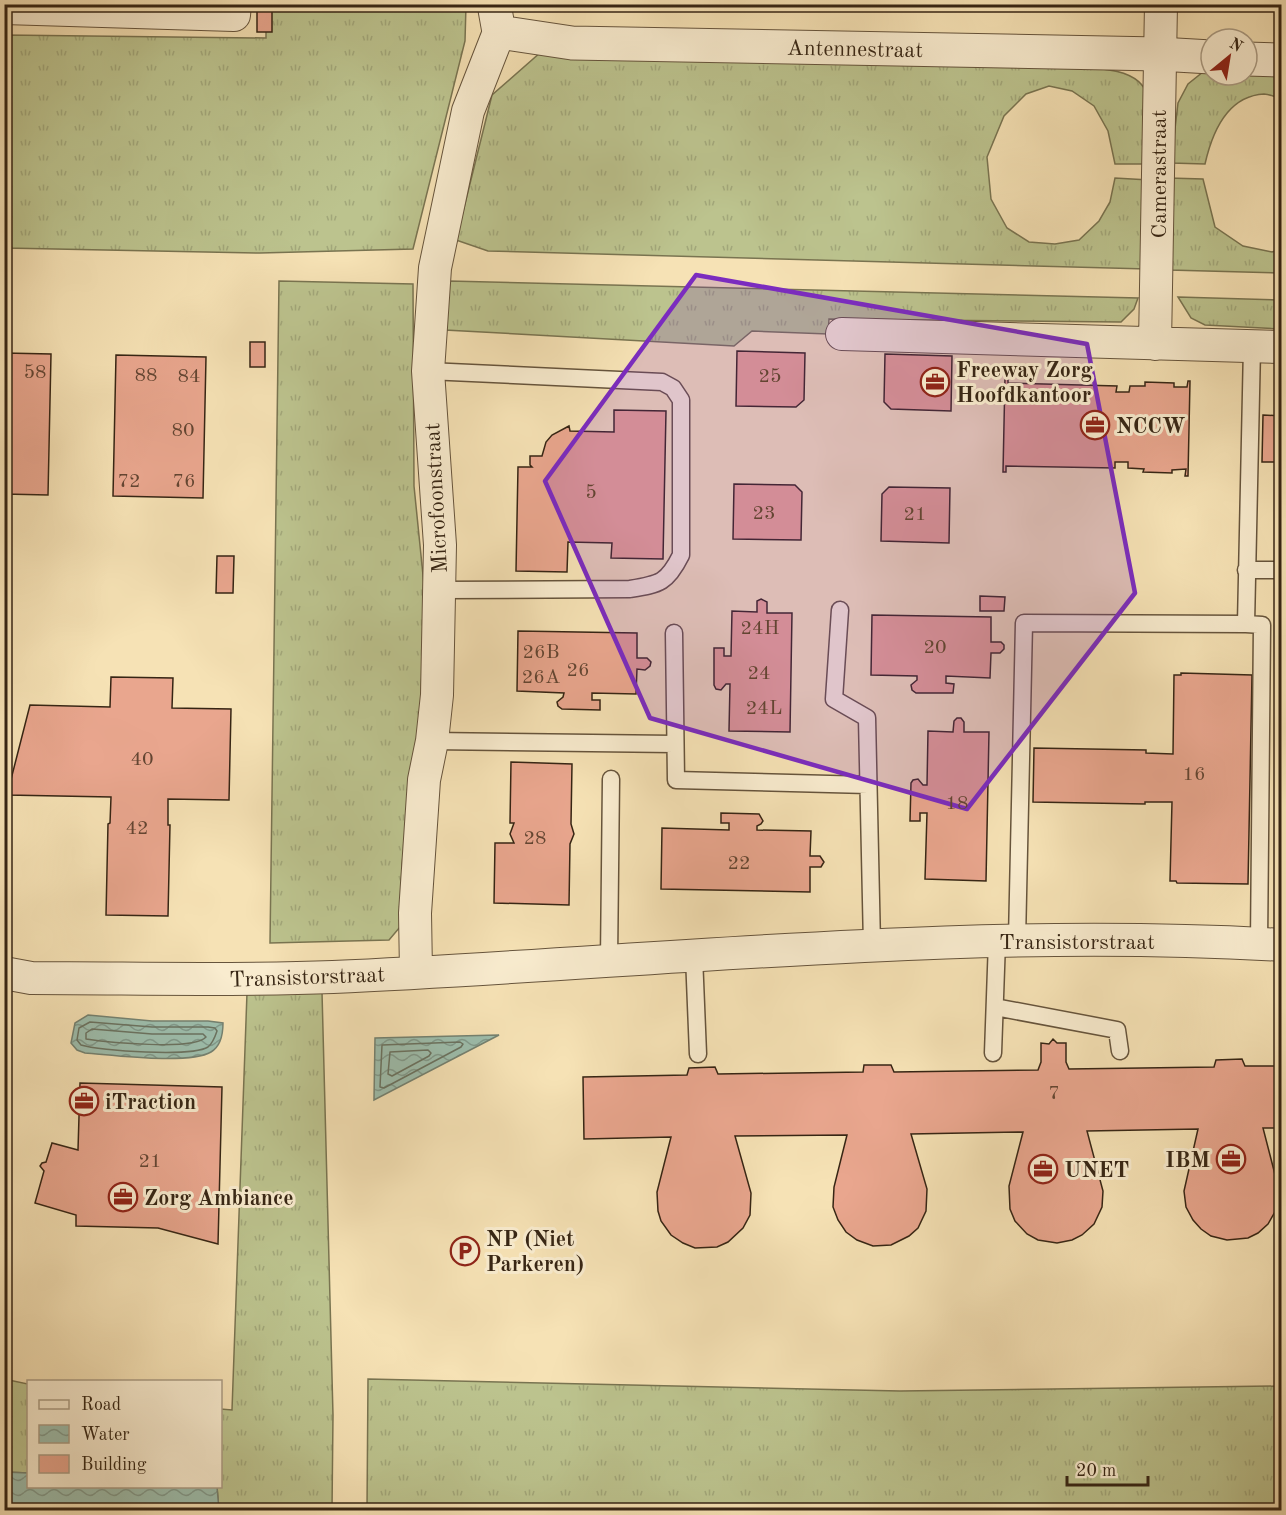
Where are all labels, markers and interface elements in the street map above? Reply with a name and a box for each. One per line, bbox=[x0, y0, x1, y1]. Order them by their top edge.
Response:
north arrow bbox=[1199, 27, 1259, 87]
text: N bbox=[1226, 36, 1245, 56]
street label: Antennestraat bbox=[787, 38, 923, 62]
street label: Camerastraat bbox=[1149, 110, 1171, 238]
place label: Freeway Zorg Hoofdkantoor bbox=[956, 360, 1093, 407]
house number: 58 bbox=[23, 363, 47, 383]
house number: 88 bbox=[134, 366, 158, 386]
office icon: Freeway Zorg Hoofdkantoor bbox=[919, 366, 951, 398]
house number: 84 bbox=[177, 367, 201, 387]
house number: 25 bbox=[758, 367, 782, 387]
office icon: NCCW bbox=[1079, 409, 1111, 441]
place label: NCCW bbox=[1116, 416, 1186, 438]
house number: 80 bbox=[171, 421, 195, 441]
street label: Microfoonstraat bbox=[422, 422, 452, 574]
house number: 72 bbox=[117, 472, 141, 492]
house number: 76 bbox=[172, 472, 196, 492]
house number: 5 bbox=[585, 483, 597, 503]
house number: 23 bbox=[752, 504, 776, 524]
house number: 21 bbox=[903, 505, 927, 525]
house number: 24H bbox=[741, 619, 779, 639]
house number: 20 bbox=[923, 638, 947, 658]
house number: 26B bbox=[523, 643, 560, 663]
house number: 26 bbox=[566, 661, 590, 681]
house number: 24 bbox=[747, 664, 771, 684]
house number: 26A bbox=[522, 668, 560, 688]
house number: 24L bbox=[746, 699, 782, 719]
house number: 40 bbox=[130, 750, 154, 770]
house number: 16 bbox=[1182, 765, 1206, 785]
house number: 18 bbox=[945, 794, 969, 814]
house number: 42 bbox=[125, 819, 149, 839]
house number: 28 bbox=[523, 829, 547, 849]
house number: 22 bbox=[727, 854, 751, 874]
street label: Transistorstraat bbox=[999, 932, 1155, 954]
street label: Transistorstraat bbox=[229, 964, 385, 992]
house number: 7 bbox=[1048, 1084, 1060, 1104]
office icon: iTraction bbox=[68, 1085, 100, 1117]
place label: iTraction bbox=[105, 1092, 196, 1114]
office icon: IBM bbox=[1215, 1143, 1247, 1175]
place label: IBM bbox=[1165, 1150, 1210, 1172]
house number: 21 bbox=[138, 1152, 162, 1172]
office icon: UNET bbox=[1027, 1153, 1059, 1185]
place label: UNET bbox=[1064, 1160, 1129, 1182]
office icon: Zorg Ambiance bbox=[107, 1181, 139, 1213]
place label: Zorg Ambiance bbox=[144, 1188, 294, 1210]
place label: NP (Niet Parkeren) bbox=[486, 1229, 584, 1276]
parking icon: NP (Niet Parkeren) bbox=[449, 1235, 481, 1267]
legend bbox=[27, 1380, 222, 1488]
text: Road bbox=[81, 1396, 121, 1414]
text: Water bbox=[81, 1426, 130, 1444]
scale bar bbox=[1067, 1449, 1148, 1487]
text: Building bbox=[81, 1456, 147, 1474]
text: 20 m bbox=[1076, 1462, 1116, 1480]

